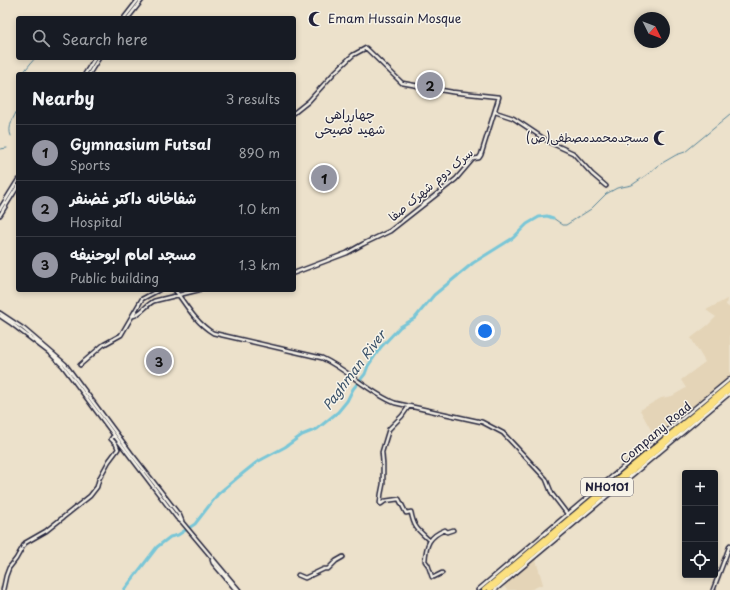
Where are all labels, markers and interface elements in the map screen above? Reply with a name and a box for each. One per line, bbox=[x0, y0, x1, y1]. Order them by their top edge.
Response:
place label: Emam Hussain Mosque bbox=[328, 9, 462, 27]
mosque icon: Emam Hussain Mosque bbox=[307, 10, 325, 28]
north arrow bbox=[634, 12, 670, 48]
search box bbox=[16, 16, 296, 60]
icon: search bbox=[30, 27, 52, 49]
text: Search here bbox=[62, 27, 148, 50]
pin: 2 bbox=[417, 70, 443, 100]
text: Nearby bbox=[32, 85, 94, 111]
text: 3 results bbox=[226, 89, 280, 108]
district label: چهارراهی شهید فصیحی bbox=[315, 104, 385, 139]
place label: مسجدمحمدمصطفی(ص) bbox=[526, 128, 649, 146]
mosque icon: مسجدمحمدمصطفی(ص) bbox=[652, 129, 670, 147]
text: Gymnasium Futsal bbox=[70, 132, 211, 155]
text: 1 bbox=[42, 143, 48, 162]
text: 890 m bbox=[239, 143, 280, 162]
street label: سرک دوم شهرک صفا bbox=[384, 143, 477, 226]
text: Sports bbox=[70, 155, 110, 174]
pin: 1 bbox=[311, 163, 337, 193]
text: شفاخانه داکتر غضنفر bbox=[70, 186, 196, 209]
text: 2 bbox=[40, 199, 50, 218]
text: 1.0 km bbox=[239, 199, 280, 218]
text: Hospital bbox=[70, 212, 122, 231]
text: مسجد امام ابوحنیفه bbox=[70, 242, 196, 265]
text: 3 bbox=[41, 255, 49, 274]
text: 1.3 km bbox=[239, 255, 280, 274]
text: Public building bbox=[70, 268, 159, 287]
your location bbox=[475, 321, 495, 341]
water label: Paghman River bbox=[317, 324, 391, 413]
pin: 3 bbox=[146, 346, 172, 376]
street label: Company Road bbox=[616, 397, 695, 468]
map controls bbox=[682, 470, 718, 578]
button: + bbox=[682, 470, 718, 506]
road number: NH0101 bbox=[581, 478, 633, 496]
button: − bbox=[682, 506, 718, 542]
button: locate bbox=[682, 542, 718, 578]

